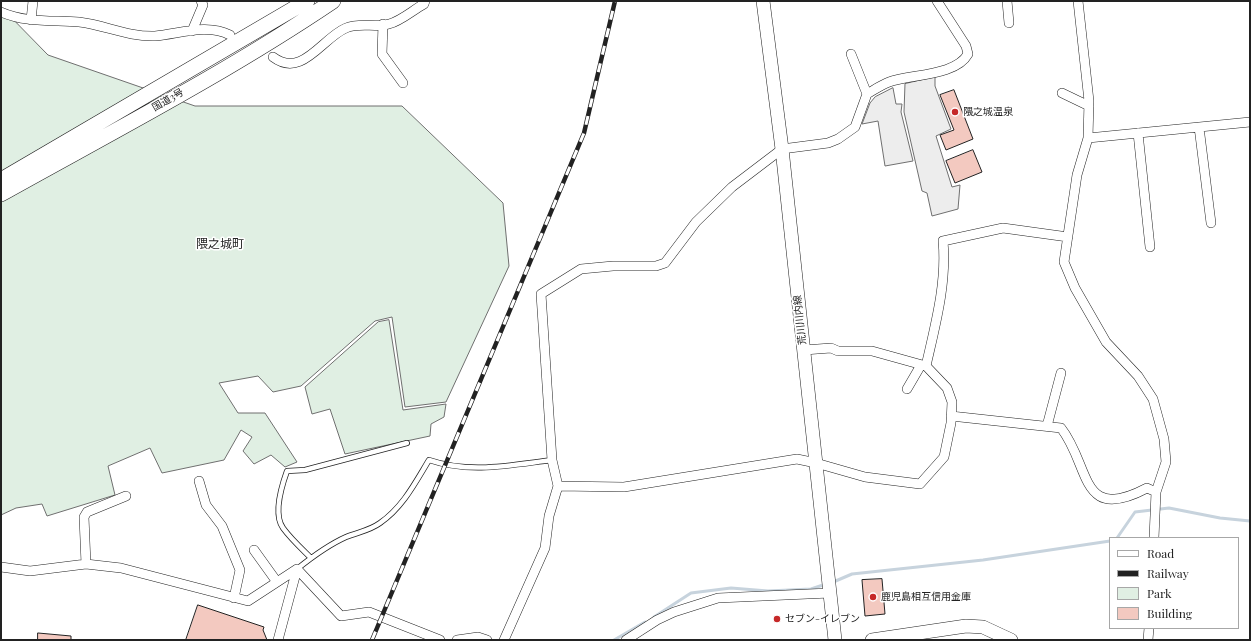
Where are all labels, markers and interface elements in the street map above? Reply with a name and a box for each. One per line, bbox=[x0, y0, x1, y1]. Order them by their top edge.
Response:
street label: 国道3号 bbox=[150, 86, 186, 114]
place label: 隈之城温泉 bbox=[963, 106, 1013, 118]
marker: 隈之城温泉 bbox=[950, 107, 960, 117]
district label: 隈之城町 bbox=[196, 237, 244, 251]
street label: 荒川川内線 bbox=[791, 295, 809, 345]
legend bbox=[1109, 537, 1239, 629]
text: Road bbox=[1147, 545, 1174, 561]
text: Railway bbox=[1147, 565, 1189, 581]
text: Park bbox=[1147, 585, 1172, 601]
place label: 鹿児島相互信用金庫 bbox=[881, 591, 971, 603]
marker: 鹿児島相互信用金庫 bbox=[868, 592, 878, 602]
text: Building bbox=[1147, 605, 1192, 621]
place label: セブン-イレブン bbox=[785, 613, 860, 625]
marker: セブン-イレブン bbox=[772, 614, 782, 624]

